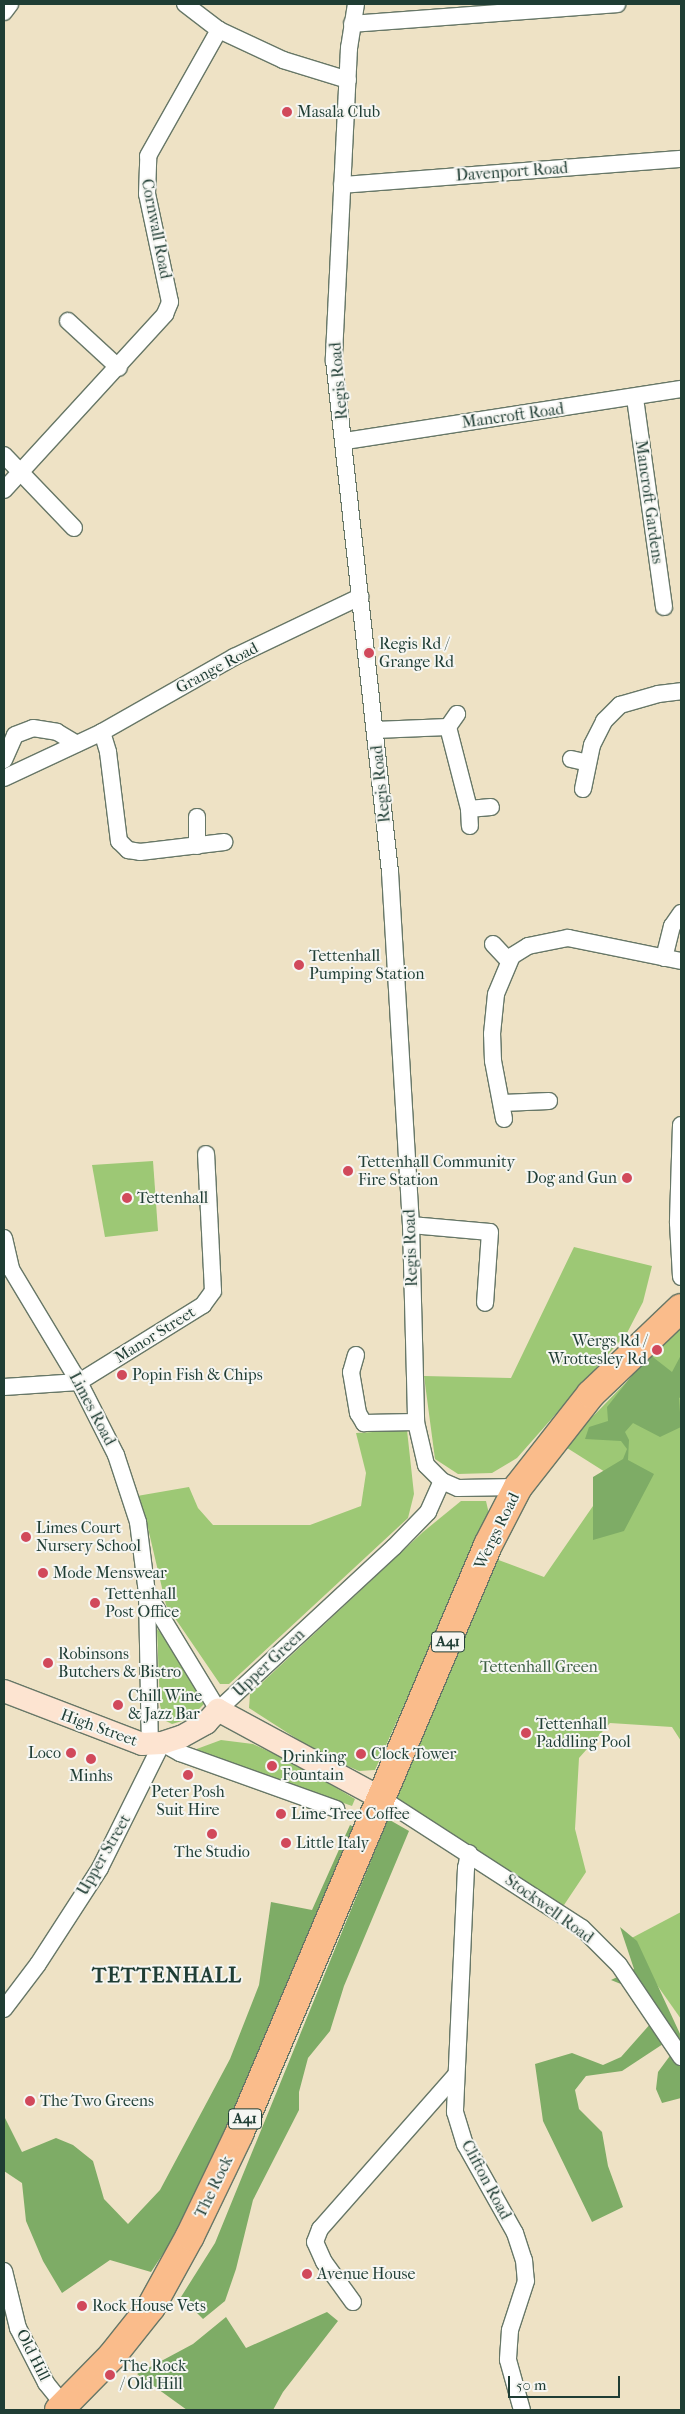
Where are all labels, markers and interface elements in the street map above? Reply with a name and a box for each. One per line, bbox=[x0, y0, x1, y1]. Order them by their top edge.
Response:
place label: Masala Club bbox=[297, 102, 380, 122]
marker: Masala Club bbox=[281, 106, 293, 118]
street label: Davenport Road bbox=[455, 158, 569, 186]
street label: Cornwall Road bbox=[137, 177, 175, 281]
street label: Regis Road bbox=[326, 341, 352, 421]
street label: Mancroft Road bbox=[461, 399, 565, 433]
street label: Mancroft Gardens bbox=[631, 439, 667, 565]
place label: Regis Rd / Grange Rd bbox=[379, 634, 454, 672]
street label: Grange Road bbox=[173, 638, 261, 698]
marker: Regis Rd / Grange Rd bbox=[363, 647, 375, 659]
street label: Regis Road bbox=[367, 744, 395, 824]
place label: Tettenhall Pumping Station bbox=[309, 946, 425, 984]
marker: Tettenhall Pumping Station bbox=[293, 959, 305, 971]
place label: Tettenhall Community Fire Station bbox=[358, 1152, 515, 1190]
marker: Tettenhall Community Fire Station bbox=[342, 1165, 354, 1177]
place label: Dog and Gun bbox=[526, 1168, 617, 1188]
marker: Dog and Gun bbox=[621, 1172, 633, 1184]
place label: Tettenhall bbox=[137, 1188, 208, 1208]
marker: Tettenhall bbox=[121, 1192, 133, 1204]
street label: Regis Road bbox=[400, 1209, 422, 1287]
street label: Manor Street bbox=[111, 1303, 199, 1367]
place label: Wergs Rd / Wrottesley Rd bbox=[548, 1331, 647, 1369]
marker: Wergs Rd / Wrottesley Rd bbox=[651, 1344, 663, 1356]
place label: Popin Fish & Chips bbox=[132, 1365, 263, 1385]
street label: Limes Road bbox=[65, 1369, 119, 1449]
marker: Popin Fish & Chips bbox=[116, 1369, 128, 1381]
street label: Wergs Road bbox=[470, 1490, 524, 1572]
place label: Limes Court Nursery School bbox=[36, 1518, 141, 1556]
marker: Limes Court Nursery School bbox=[20, 1531, 32, 1543]
place label: Mode Menswear bbox=[53, 1563, 167, 1583]
marker: Mode Menswear bbox=[37, 1567, 49, 1579]
place label: Tettenhall Post Office bbox=[105, 1584, 179, 1622]
marker: Tettenhall Post Office bbox=[89, 1597, 101, 1609]
street label: Upper Green bbox=[229, 1625, 309, 1701]
road number: A41 bbox=[430, 1630, 466, 1654]
place label: Robinsons Butchers & Bistro bbox=[58, 1644, 181, 1682]
marker: Robinsons Butchers & Bistro bbox=[42, 1657, 54, 1669]
park label: Tettenhall Green bbox=[480, 1657, 598, 1677]
place label: Chill Wine & Jazz Bar bbox=[128, 1686, 202, 1724]
marker: Chill Wine & Jazz Bar bbox=[112, 1699, 124, 1711]
street label: High Street bbox=[58, 1705, 140, 1751]
place label: Tettenhall Paddling Pool bbox=[536, 1714, 631, 1752]
marker: Tettenhall Paddling Pool bbox=[520, 1727, 532, 1739]
place label: Loco bbox=[28, 1743, 61, 1763]
place label: Clock Tower bbox=[371, 1744, 456, 1764]
marker: Loco bbox=[65, 1747, 77, 1759]
place label: Drinking Fountain bbox=[282, 1747, 346, 1785]
marker: Clock Tower bbox=[355, 1748, 367, 1760]
marker: Minhs bbox=[85, 1753, 97, 1765]
marker: Drinking Fountain bbox=[266, 1760, 278, 1772]
place label: Minhs bbox=[69, 1766, 113, 1786]
marker: Peter Posh Suit Hire bbox=[182, 1769, 194, 1781]
place label: Peter Posh Suit Hire bbox=[151, 1782, 225, 1820]
place label: Lime Tree Coffee bbox=[291, 1804, 410, 1824]
marker: Lime Tree Coffee bbox=[275, 1808, 287, 1820]
street label: Upper Street bbox=[73, 1811, 135, 1899]
marker: The Studio bbox=[206, 1828, 218, 1840]
place label: Little Italy bbox=[296, 1833, 369, 1853]
marker: Little Italy bbox=[280, 1837, 292, 1849]
place label: The Studio bbox=[174, 1842, 250, 1862]
street label: Stockwell Road bbox=[501, 1870, 597, 1948]
district label: TETTENHALL bbox=[91, 1962, 243, 1988]
place label: The Two Greens bbox=[40, 2091, 154, 2111]
marker: The Two Greens bbox=[24, 2095, 36, 2107]
road number: A41 bbox=[228, 2106, 262, 2132]
street label: Clifton Road bbox=[457, 2137, 515, 2223]
street label: The Rock bbox=[191, 2153, 237, 2221]
place label: Avenue House bbox=[317, 2264, 415, 2284]
marker: Avenue House bbox=[301, 2268, 313, 2280]
place label: Rock House Vets bbox=[92, 2296, 206, 2316]
marker: Rock House Vets bbox=[76, 2300, 88, 2312]
street label: Old Hill bbox=[12, 2326, 54, 2384]
place label: The Rock / Old Hill bbox=[120, 2356, 186, 2394]
scale bar bbox=[510, 2366, 622, 2398]
marker: The Rock / Old Hill bbox=[104, 2369, 116, 2381]
text: 50 m bbox=[516, 2376, 546, 2394]

